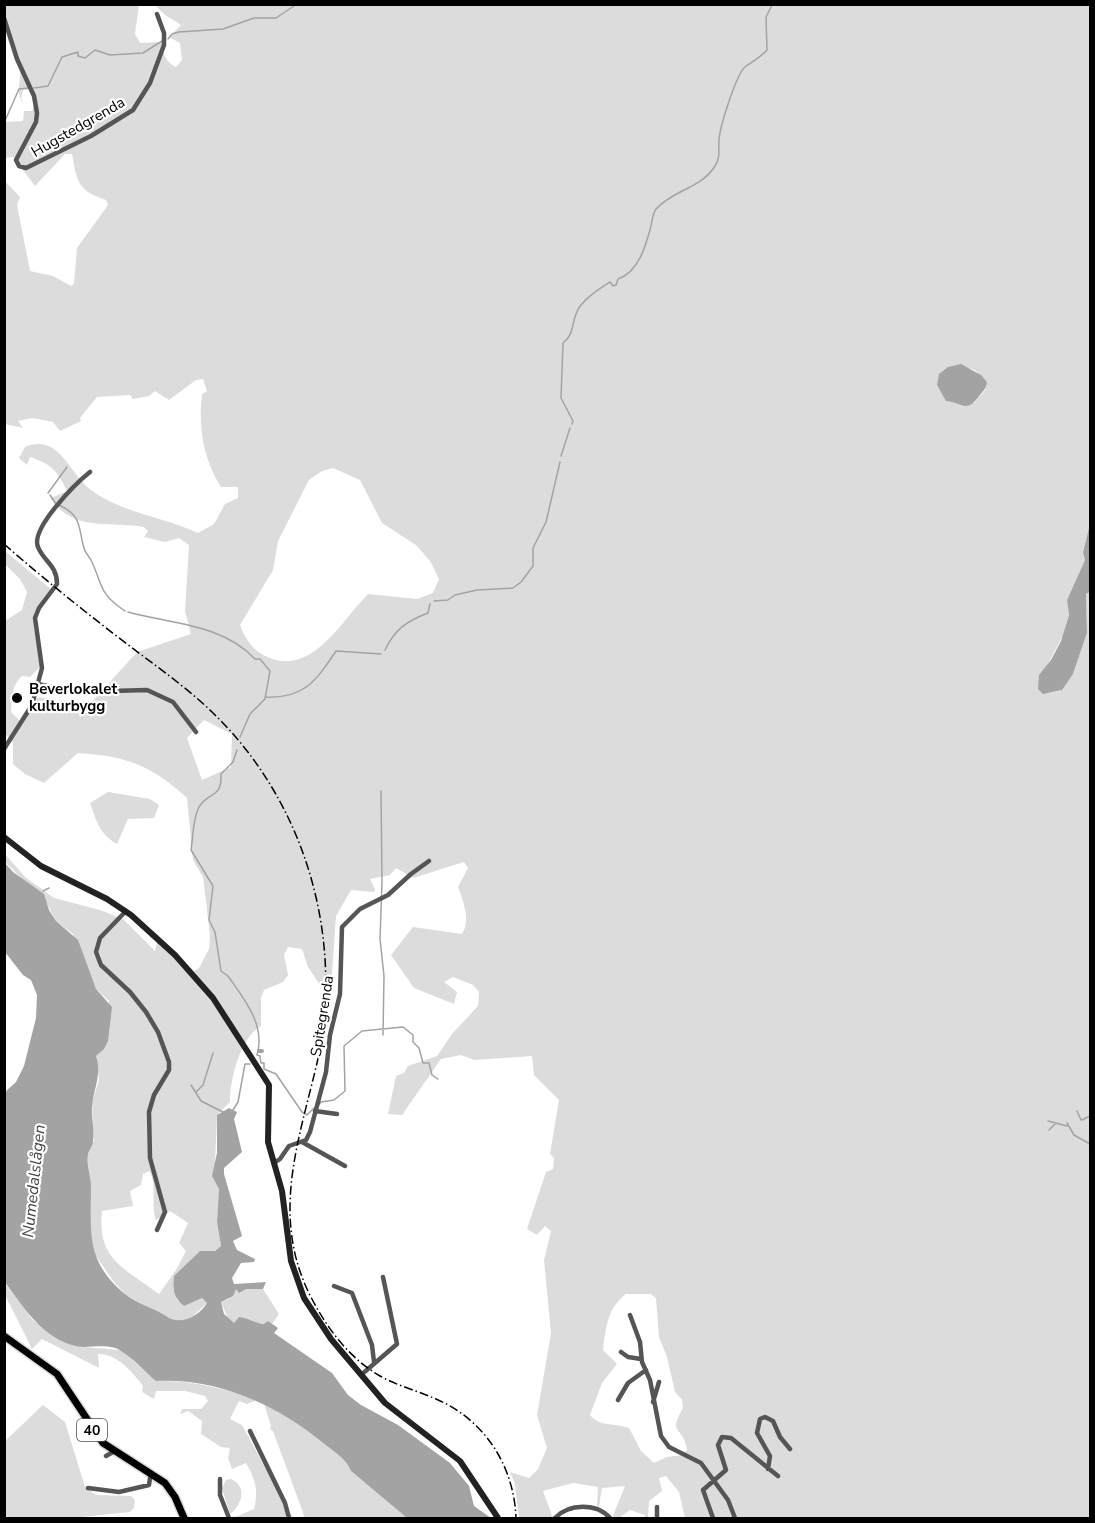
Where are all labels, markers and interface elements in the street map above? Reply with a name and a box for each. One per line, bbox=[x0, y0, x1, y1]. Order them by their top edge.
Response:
street label: Hugstedgrenda bbox=[28, 92, 128, 162]
place label: Beverlokalet kulturbygg bbox=[29, 679, 117, 716]
marker: Beverlokalet kulturbygg bbox=[10, 691, 24, 705]
street label: Spitegrenda bbox=[306, 974, 338, 1058]
water label: Numedalslågen bbox=[17, 1124, 51, 1239]
road number: 40 bbox=[77, 1419, 107, 1441]

